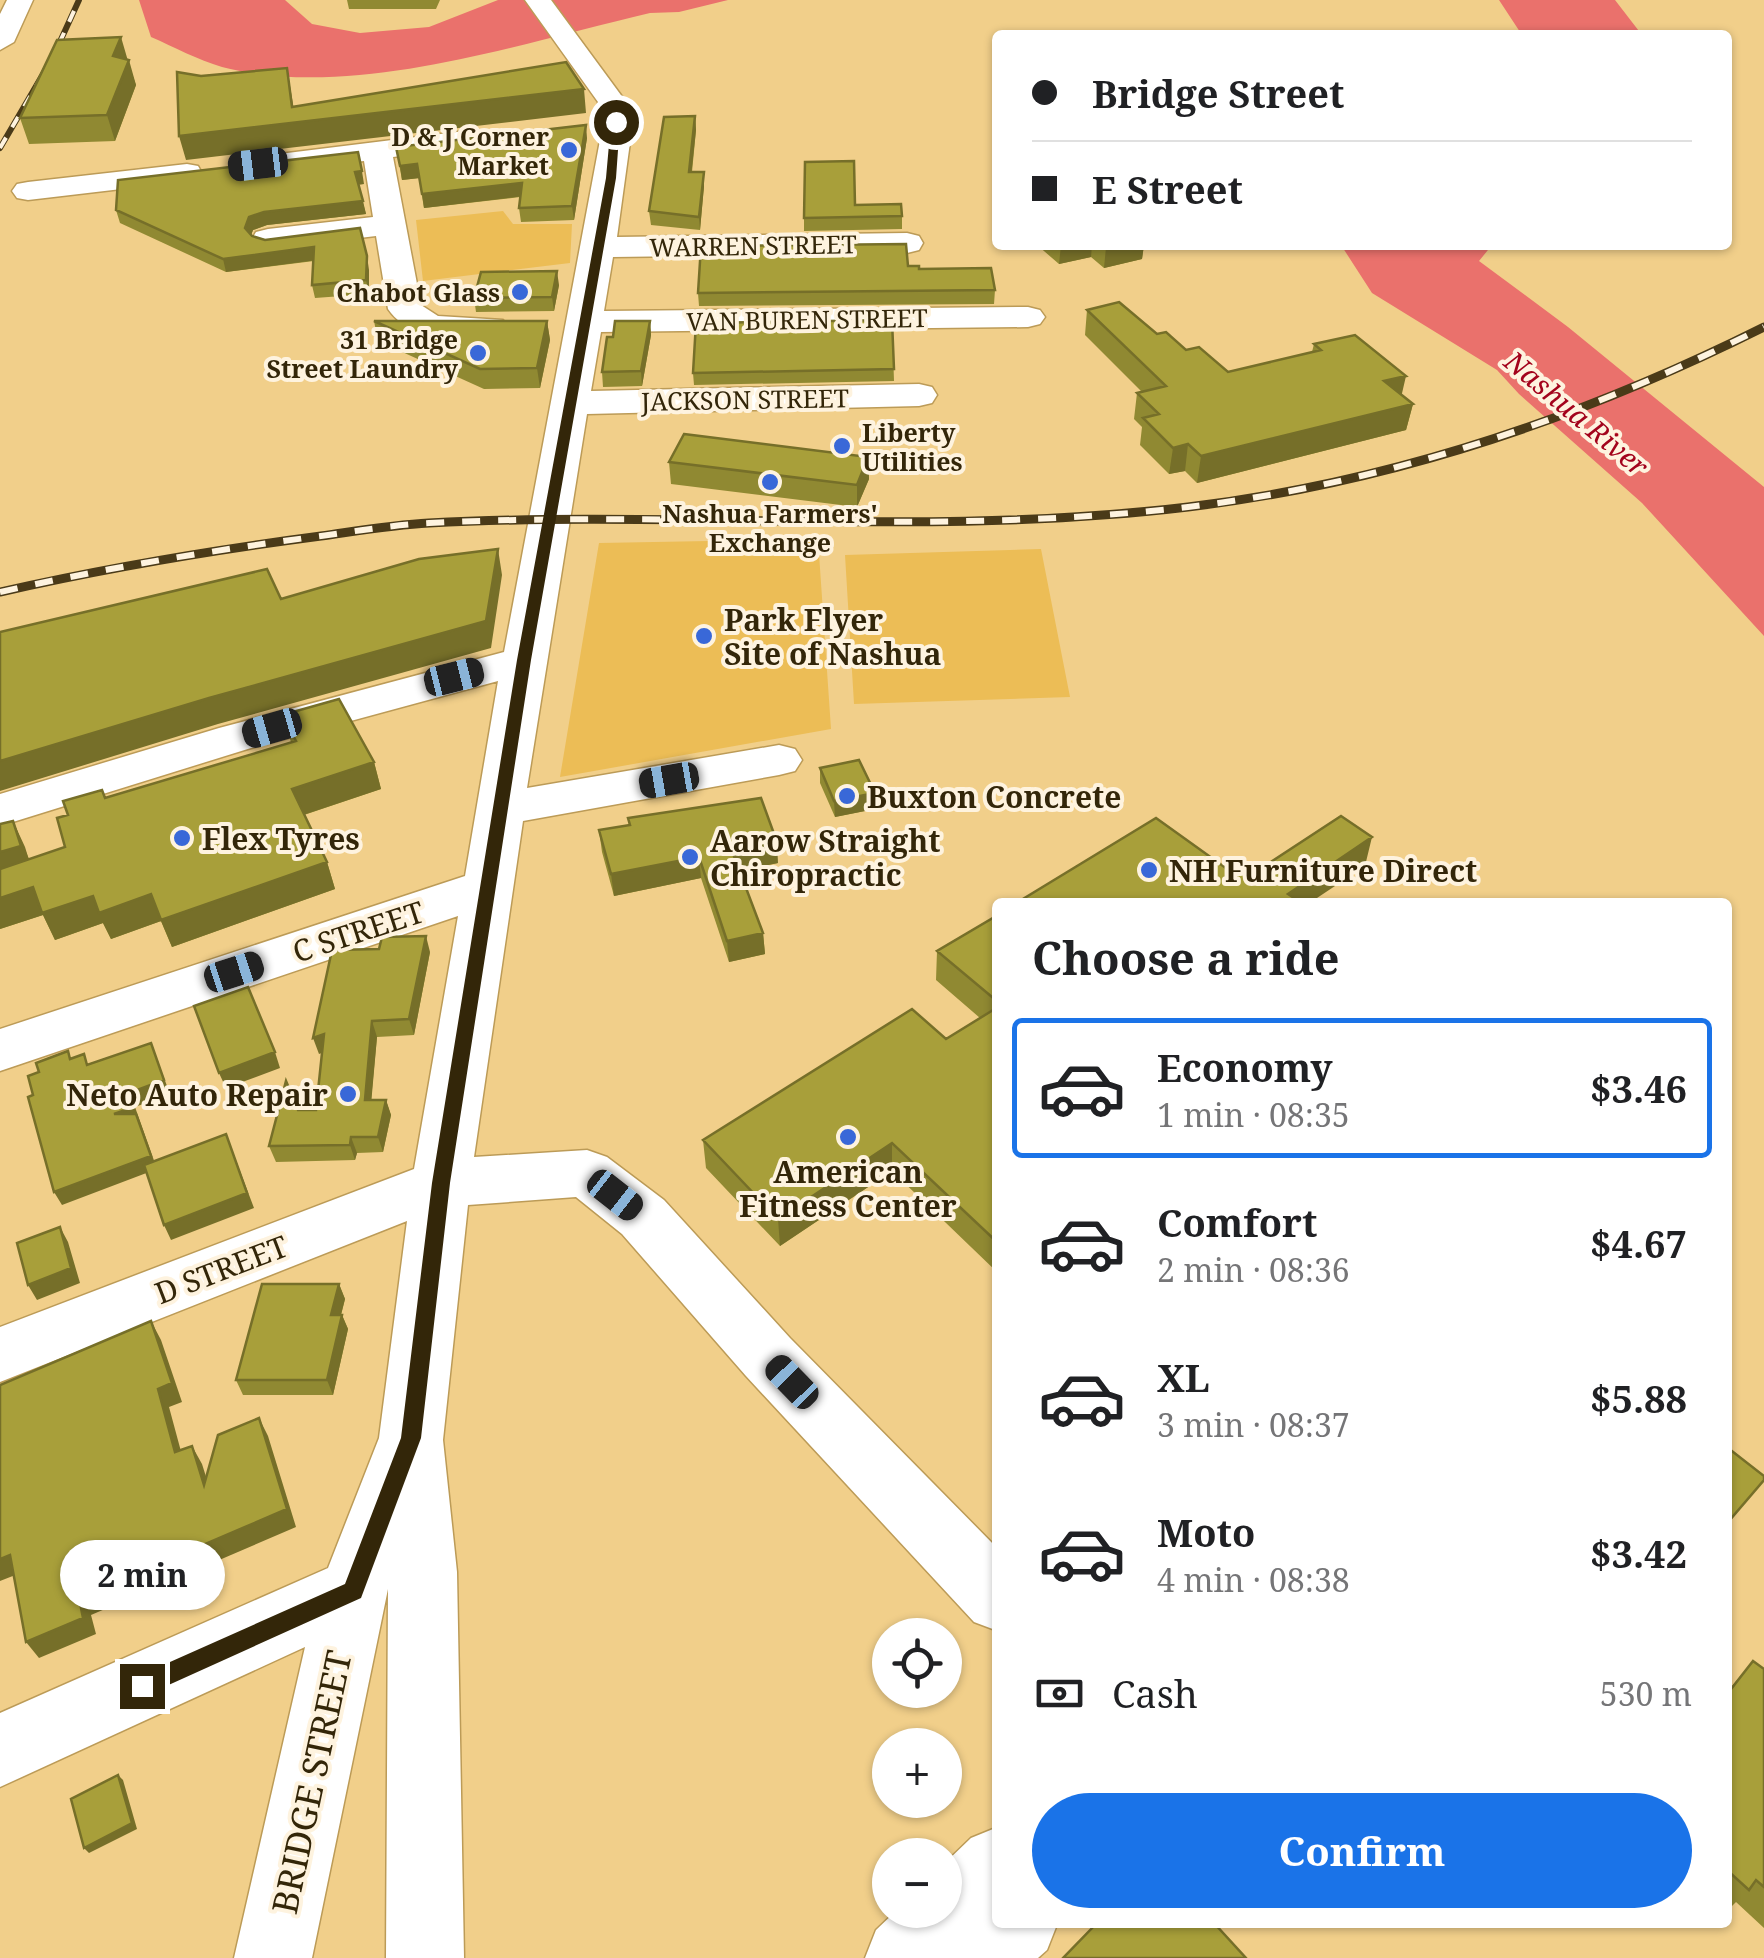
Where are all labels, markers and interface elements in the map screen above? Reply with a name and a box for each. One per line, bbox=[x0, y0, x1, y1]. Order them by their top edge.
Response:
text: Bridge Street bbox=[1092, 67, 1344, 119]
route start bbox=[594, 100, 639, 145]
place label: D & J Corner Market bbox=[391, 119, 549, 182]
marker: D & J Corner Market bbox=[558, 139, 580, 161]
car bbox=[226, 145, 290, 183]
text: E Street bbox=[1092, 163, 1243, 215]
street label: WARREN STREET bbox=[649, 226, 857, 264]
place label: Chabot Glass bbox=[336, 275, 500, 309]
marker: Chabot Glass bbox=[509, 281, 531, 303]
street label: VAN BUREN STREET bbox=[686, 300, 928, 338]
place label: 31 Bridge Street Laundry bbox=[267, 322, 459, 385]
water label: Nashua River bbox=[1496, 341, 1658, 485]
marker: 31 Bridge Street Laundry bbox=[467, 342, 489, 364]
street label: JACKSON STREET bbox=[640, 380, 849, 418]
place label: Liberty Utilities bbox=[862, 415, 962, 478]
marker: Liberty Utilities bbox=[831, 435, 853, 457]
marker: Nashua Farmers' Exchange bbox=[759, 471, 781, 493]
place label: Nashua Farmers' Exchange bbox=[662, 496, 878, 559]
place label: Park Flyer Site of Nashua bbox=[724, 599, 942, 674]
marker: Park Flyer Site of Nashua bbox=[693, 625, 715, 647]
car bbox=[421, 655, 487, 699]
car bbox=[239, 705, 305, 751]
car bbox=[637, 760, 701, 800]
place label: Buxton Concrete bbox=[867, 776, 1121, 817]
marker: Buxton Concrete bbox=[836, 785, 858, 807]
place label: Flex Tyres bbox=[202, 818, 360, 859]
place label: Aarow Straight Chiropractic bbox=[710, 820, 940, 895]
marker: Flex Tyres bbox=[171, 827, 193, 849]
marker: Aarow Straight Chiropractic bbox=[679, 846, 701, 868]
place label: NH Furniture Direct bbox=[1169, 850, 1477, 891]
marker: NH Furniture Direct bbox=[1138, 859, 1160, 881]
street label: C STREET bbox=[287, 891, 429, 971]
text: Choose a ride bbox=[1032, 927, 1340, 988]
car bbox=[201, 948, 267, 996]
text: Economy bbox=[1157, 1041, 1333, 1093]
icon: car bbox=[1037, 1043, 1127, 1133]
text: $3.46 bbox=[1590, 1062, 1687, 1114]
place label: Neto Auto Repair bbox=[66, 1074, 328, 1115]
marker: Neto Auto Repair bbox=[337, 1083, 359, 1105]
text: 1 min · 08:35 bbox=[1157, 1093, 1350, 1136]
marker: American Fitness Center bbox=[837, 1126, 859, 1148]
place label: American Fitness Center bbox=[739, 1151, 957, 1226]
car bbox=[582, 1165, 648, 1225]
text: Comfort bbox=[1157, 1196, 1317, 1248]
icon: car bbox=[1037, 1198, 1127, 1288]
text: $4.67 bbox=[1590, 1217, 1687, 1269]
street label: D STREET bbox=[149, 1225, 293, 1313]
text: 2 min · 08:36 bbox=[1157, 1248, 1350, 1291]
car bbox=[760, 1350, 824, 1414]
text: XL bbox=[1157, 1351, 1210, 1403]
icon: car bbox=[1037, 1353, 1127, 1443]
text: $5.88 bbox=[1590, 1372, 1687, 1424]
text: 3 min · 08:37 bbox=[1157, 1403, 1350, 1446]
text: Moto bbox=[1157, 1506, 1255, 1558]
icon: car bbox=[1037, 1508, 1127, 1598]
text: $3.42 bbox=[1590, 1527, 1687, 1579]
callout: 2 min bbox=[59, 1541, 224, 1611]
text: 2 min bbox=[97, 1553, 188, 1596]
text: 4 min · 08:38 bbox=[1157, 1558, 1350, 1601]
map controls bbox=[872, 1618, 962, 1928]
button: locate bbox=[872, 1618, 962, 1708]
street label: BRIDGE STREET bbox=[260, 1646, 362, 1918]
route end bbox=[120, 1664, 165, 1709]
icon: cash bbox=[1032, 1666, 1087, 1721]
text: Cash bbox=[1112, 1667, 1198, 1719]
text: 530 m bbox=[1600, 1672, 1692, 1715]
button: + bbox=[872, 1728, 962, 1818]
button: Confirm bbox=[1032, 1793, 1692, 1908]
button: − bbox=[872, 1838, 962, 1928]

